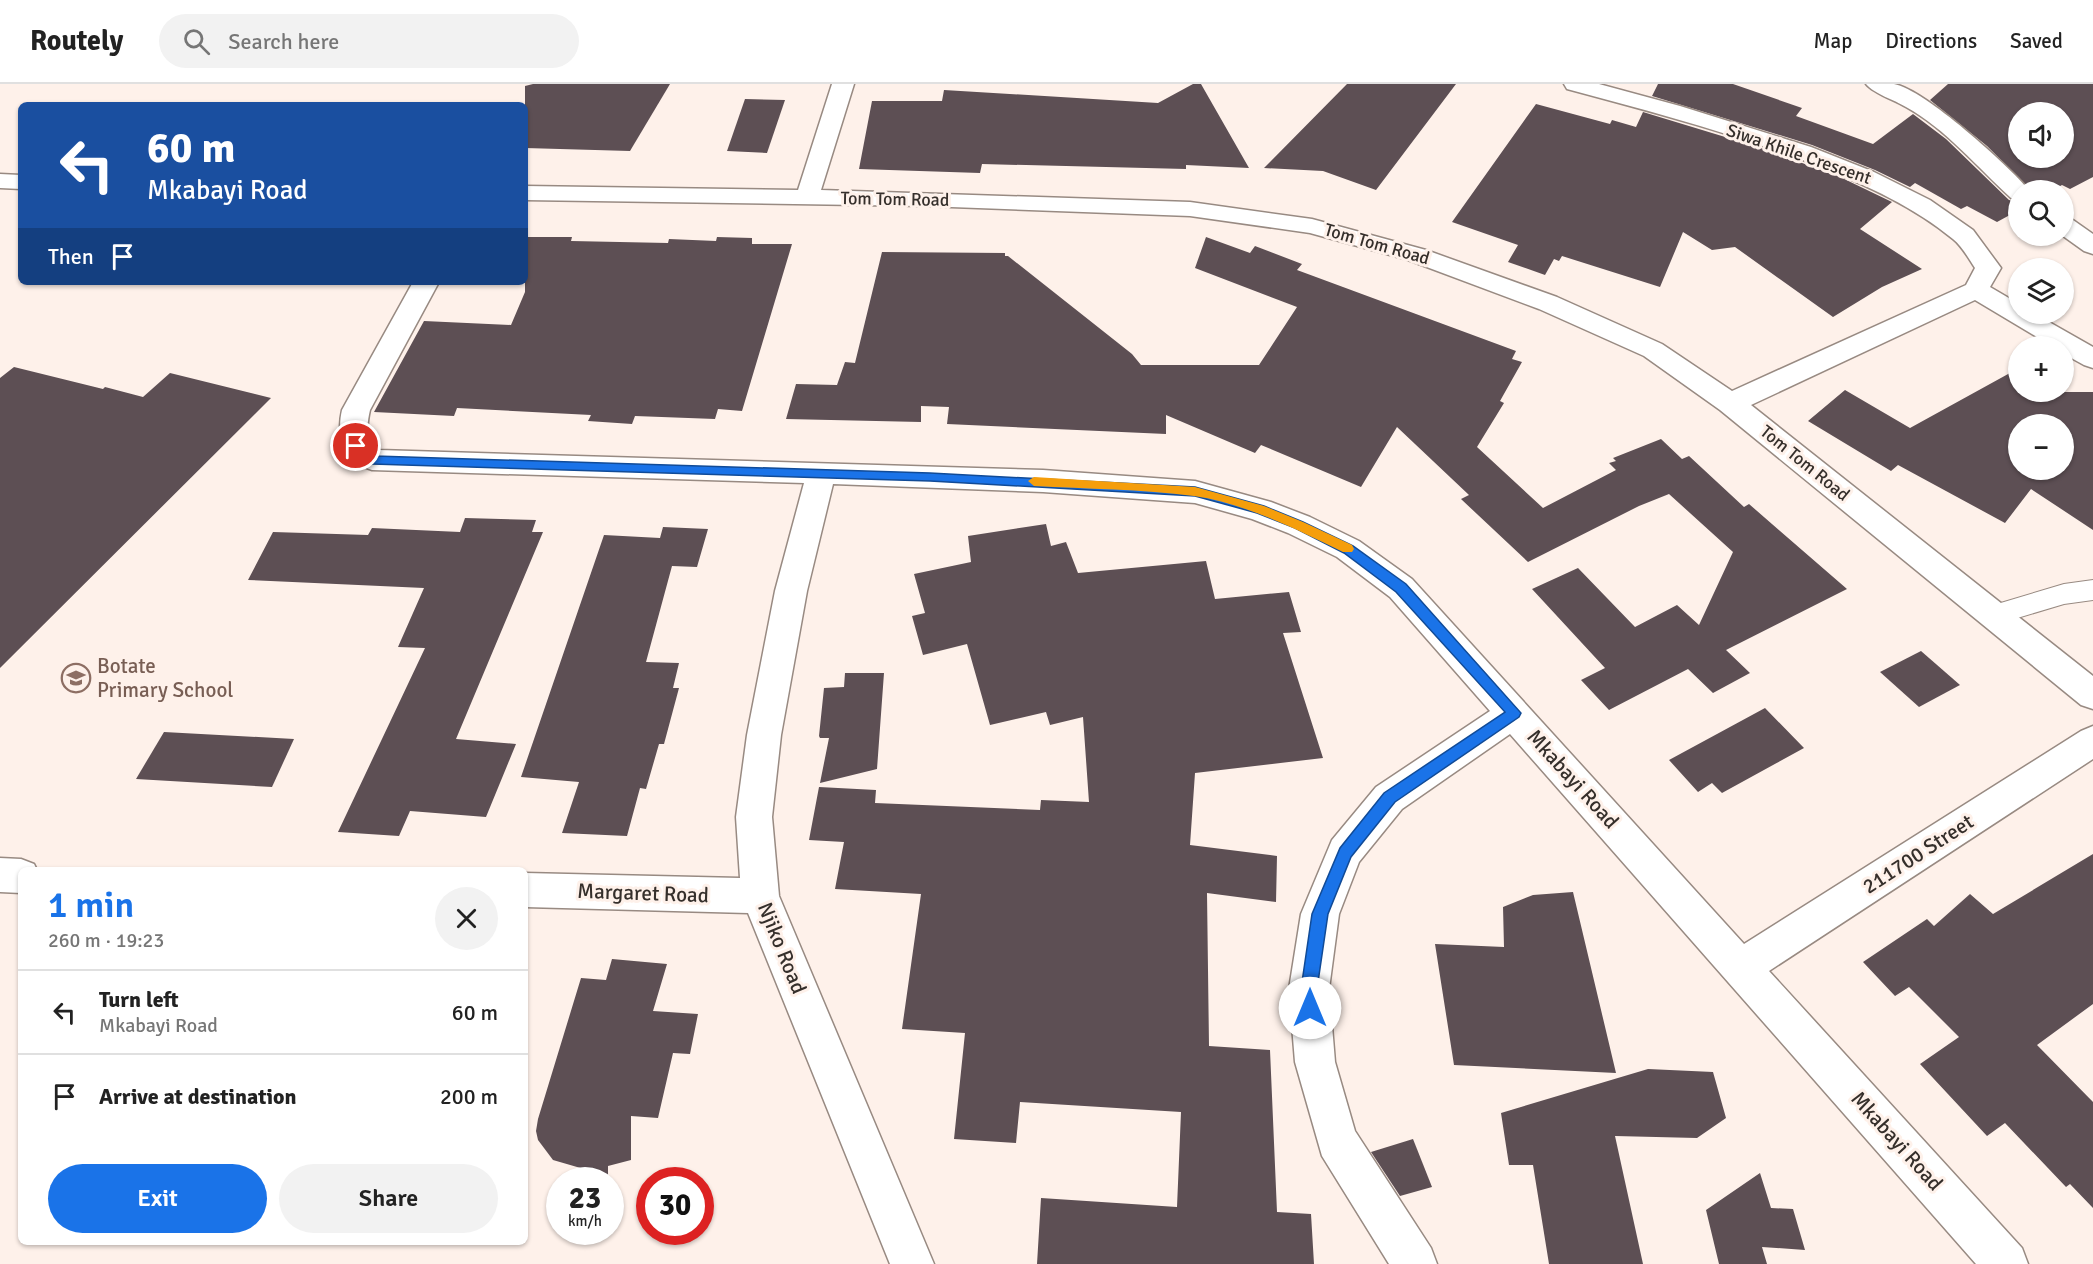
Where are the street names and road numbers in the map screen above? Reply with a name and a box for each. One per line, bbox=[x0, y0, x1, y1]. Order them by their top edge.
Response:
street label: Siwa Khile Crescent bbox=[1724, 119, 1874, 189]
street label: Tom Tom Road bbox=[841, 187, 949, 211]
street label: Tom Tom Road bbox=[1322, 218, 1432, 270]
street label: Tom Tom Road bbox=[1756, 420, 1854, 506]
street label: Mkabayi Road bbox=[1522, 724, 1624, 834]
street label: 211700 Street bbox=[1858, 808, 1978, 900]
street label: Margaret Road bbox=[577, 878, 709, 908]
street label: Njiko Road bbox=[752, 898, 812, 998]
street label: Mkabayi Road bbox=[1846, 1086, 1948, 1196]

